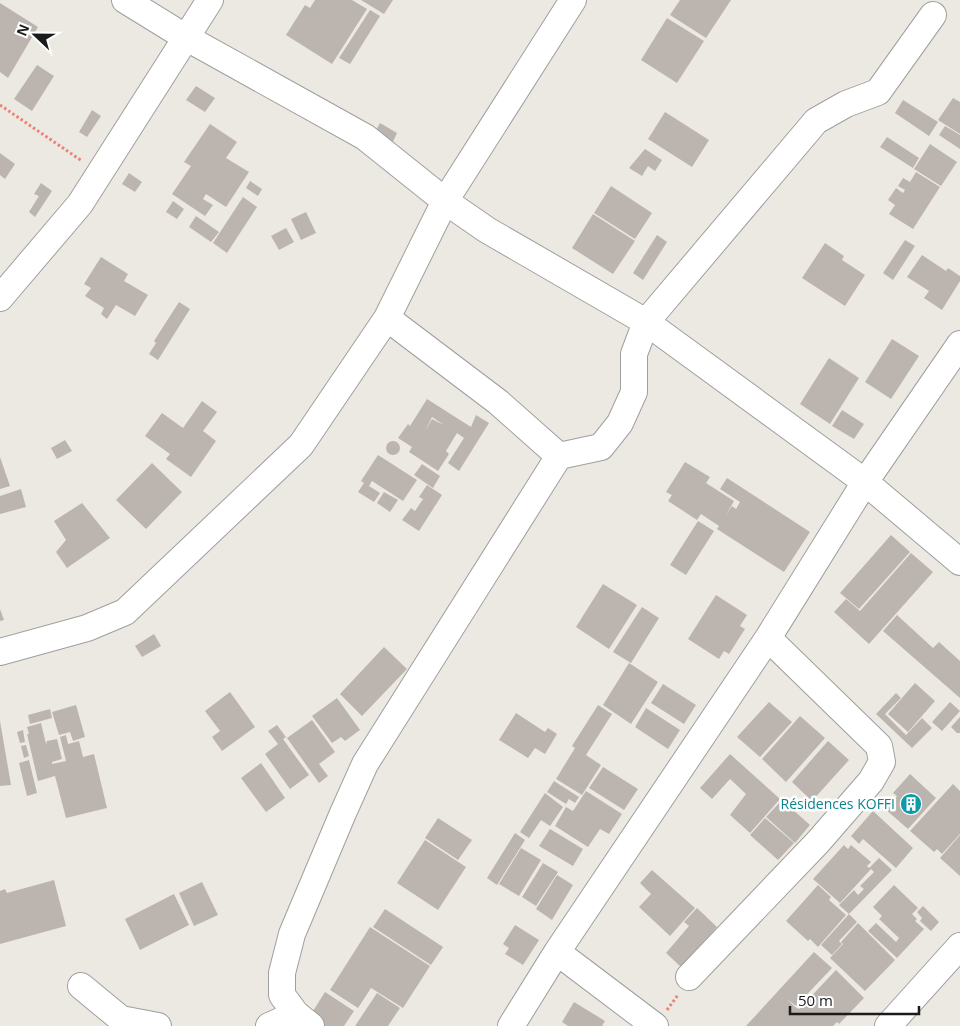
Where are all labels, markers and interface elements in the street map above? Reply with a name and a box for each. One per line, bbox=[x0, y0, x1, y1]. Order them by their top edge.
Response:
north arrow bbox=[10, 10, 60, 60]
text: N bbox=[12, 21, 33, 39]
building icon: Résidences KOFFI bbox=[899, 792, 923, 816]
place label: Résidences KOFFI bbox=[781, 794, 895, 813]
scale bar bbox=[790, 984, 919, 1016]
text: 50 m bbox=[798, 990, 833, 1010]

